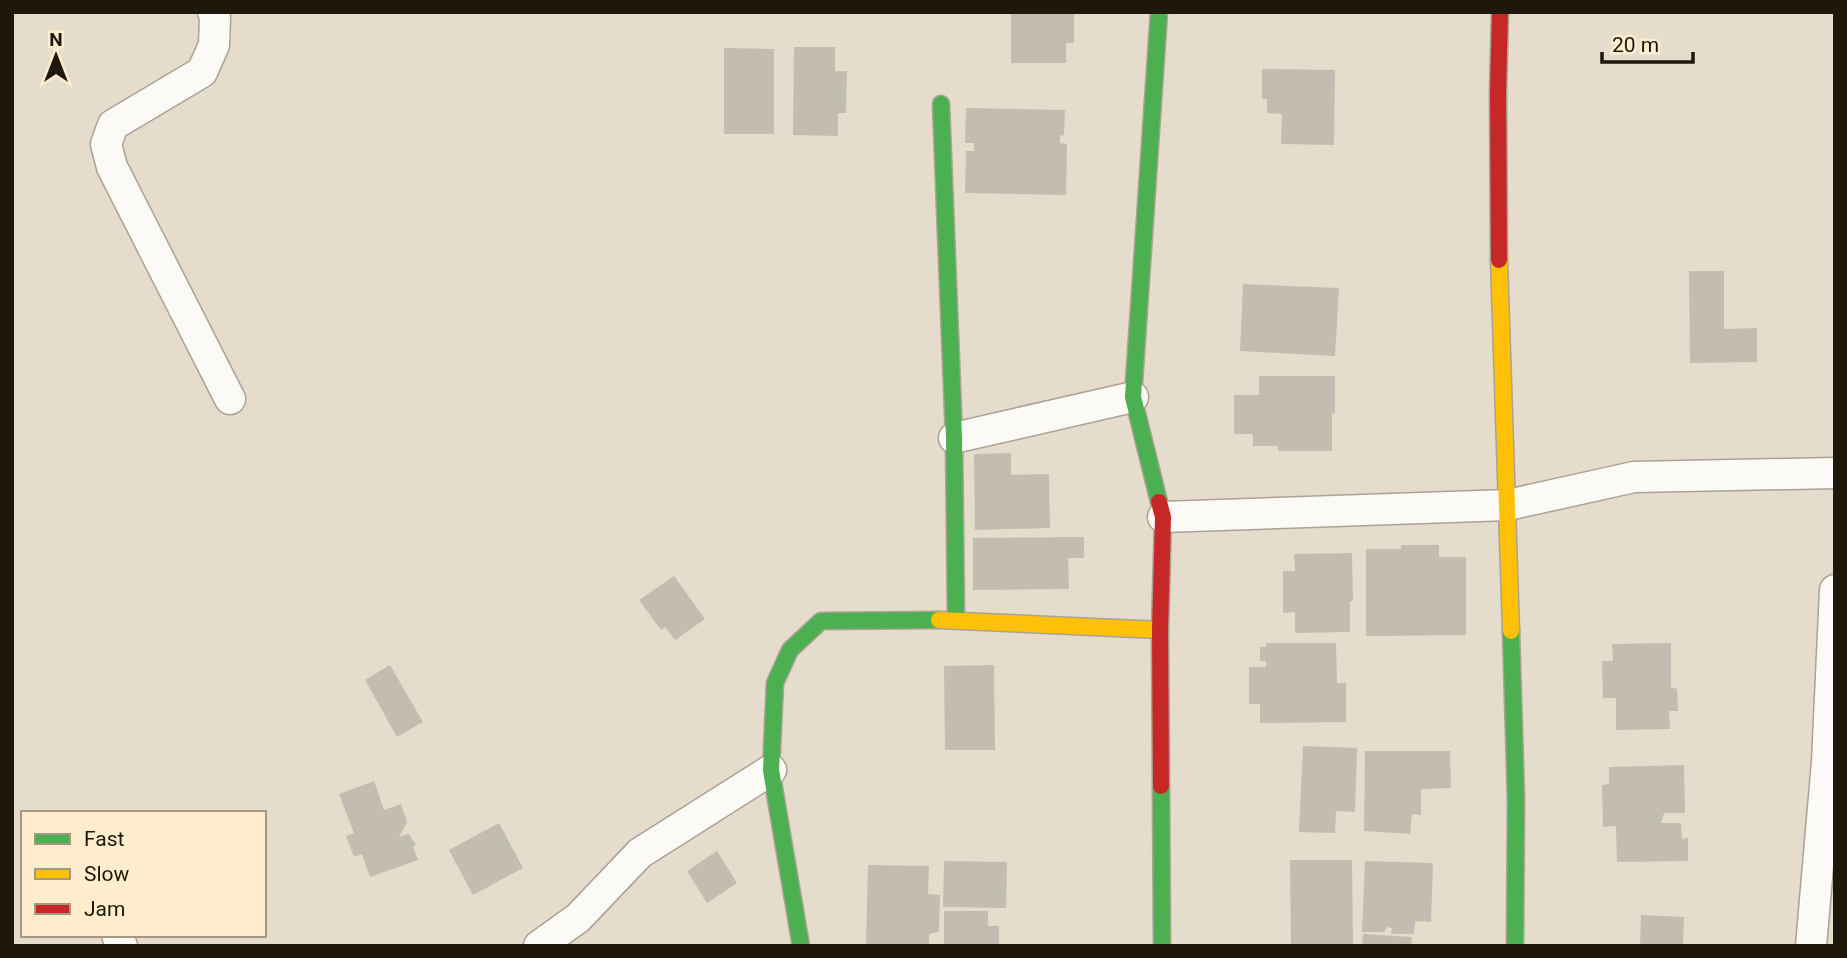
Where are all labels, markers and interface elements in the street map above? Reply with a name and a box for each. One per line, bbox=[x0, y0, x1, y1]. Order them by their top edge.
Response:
north arrow bbox=[21, 21, 91, 91]
scale bar bbox=[1602, 21, 1693, 65]
text: N bbox=[49, 28, 63, 51]
text: 20 m bbox=[1612, 33, 1659, 57]
legend bbox=[21, 811, 266, 937]
text: Fast bbox=[84, 827, 125, 851]
text: Slow bbox=[84, 862, 130, 886]
text: Jam bbox=[84, 897, 125, 921]

